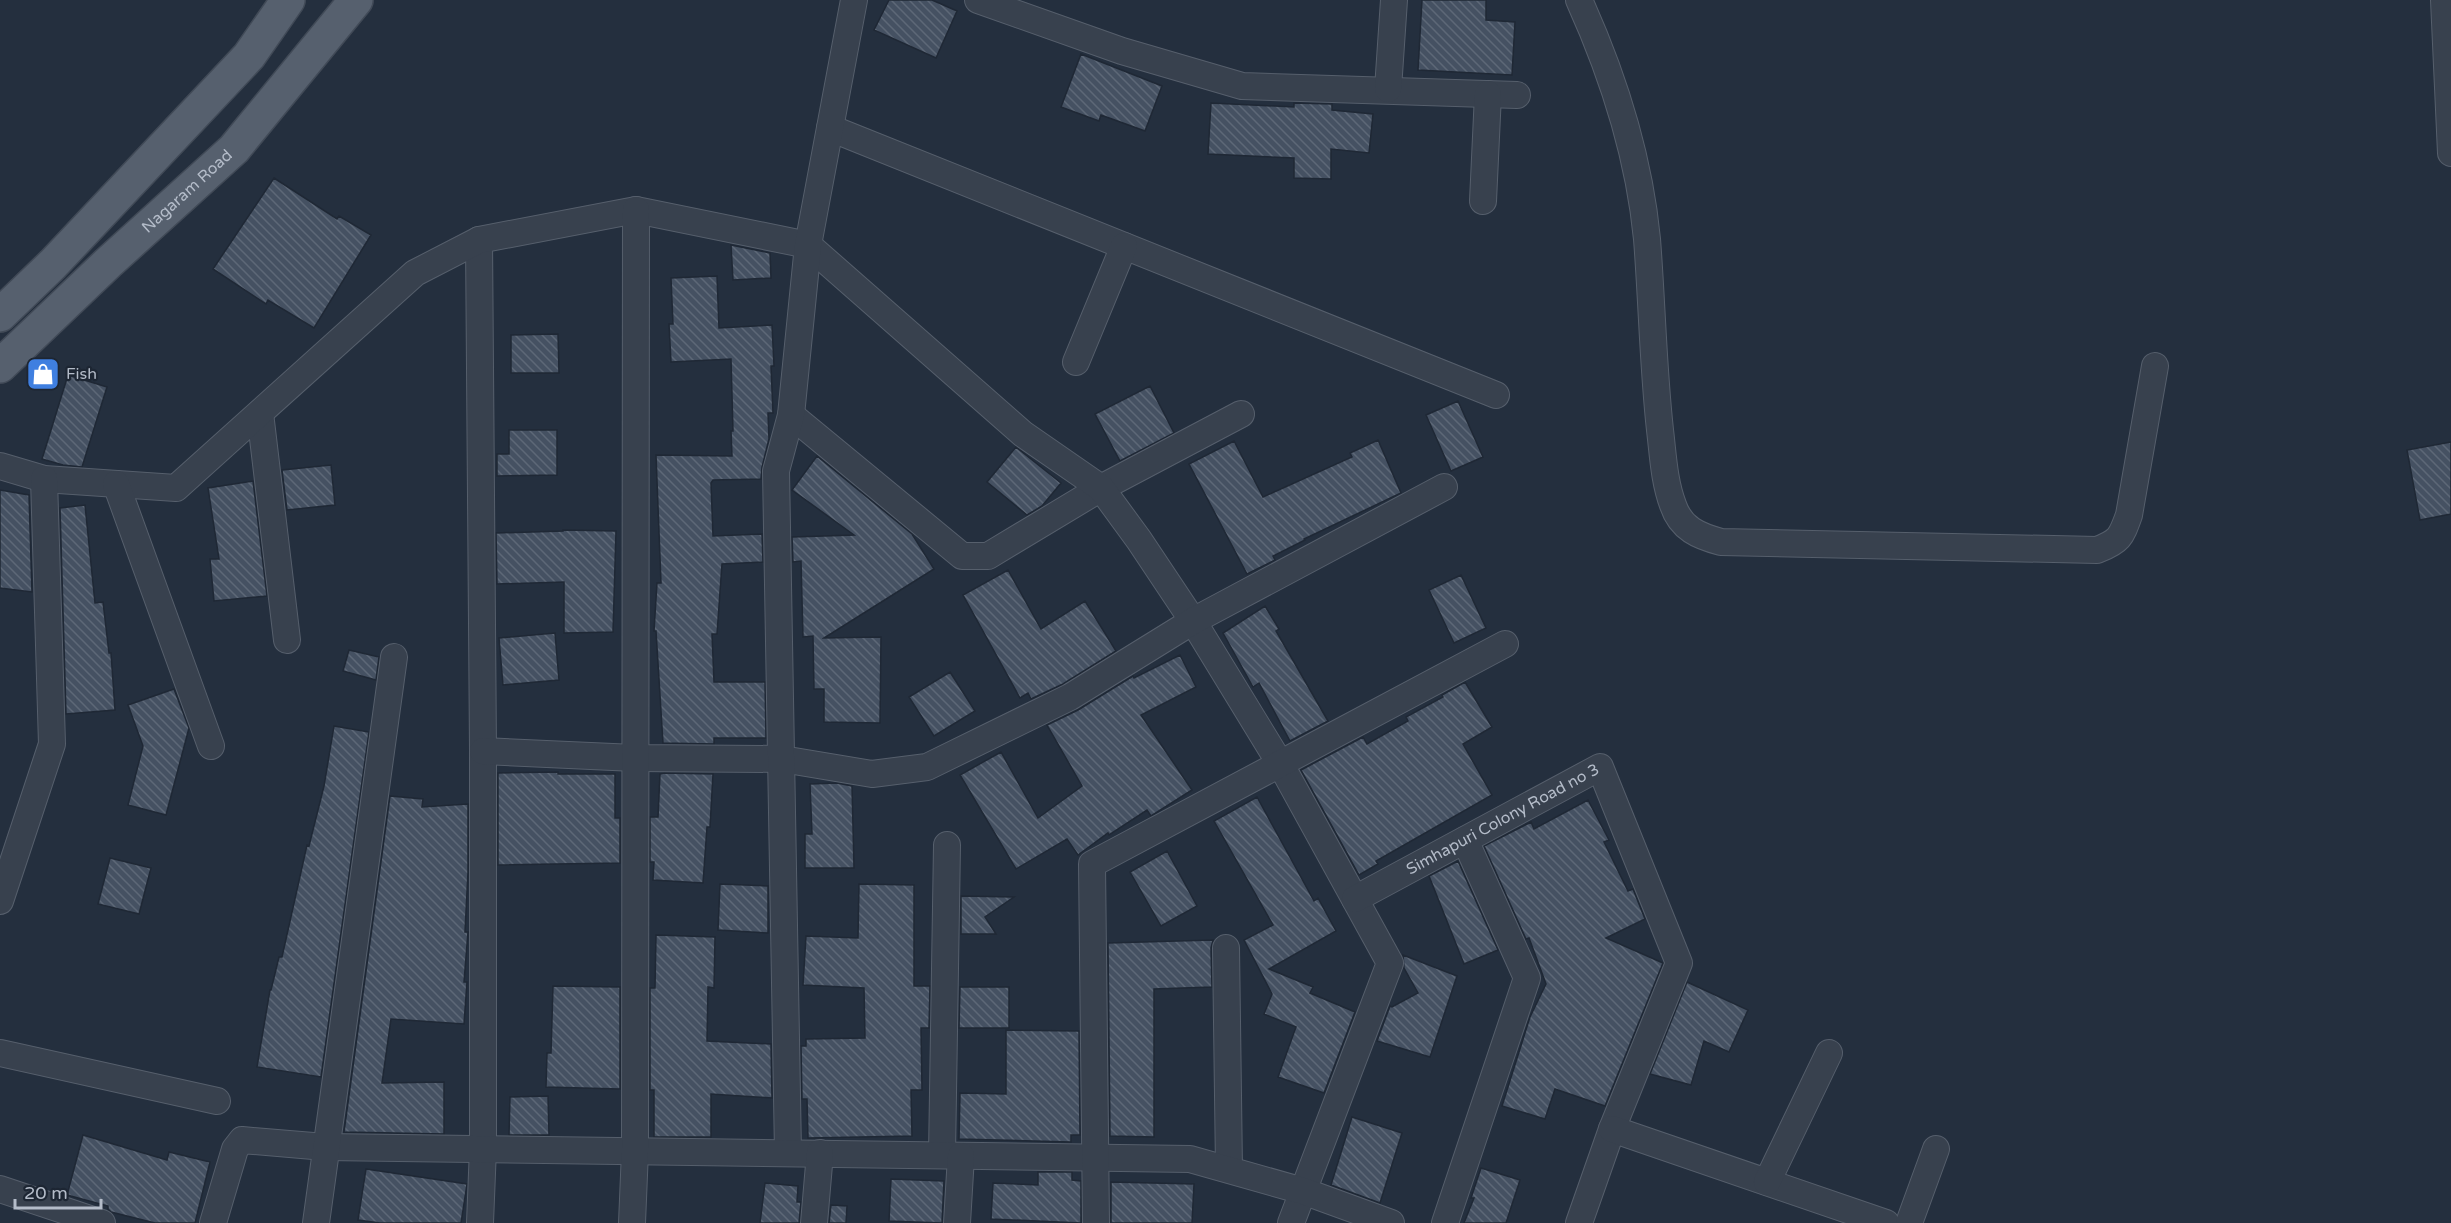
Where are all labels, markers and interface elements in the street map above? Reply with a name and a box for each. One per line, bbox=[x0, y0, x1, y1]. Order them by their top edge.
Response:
street label: Nagaram Road bbox=[138, 145, 237, 237]
shop icon: Fish bbox=[25, 356, 61, 392]
place label: Fish bbox=[66, 364, 97, 384]
street label: Simhapuri Colony Road no 3 bbox=[1403, 759, 1603, 879]
scale bar bbox=[15, 1172, 100, 1210]
text: 20 m bbox=[24, 1182, 68, 1204]

